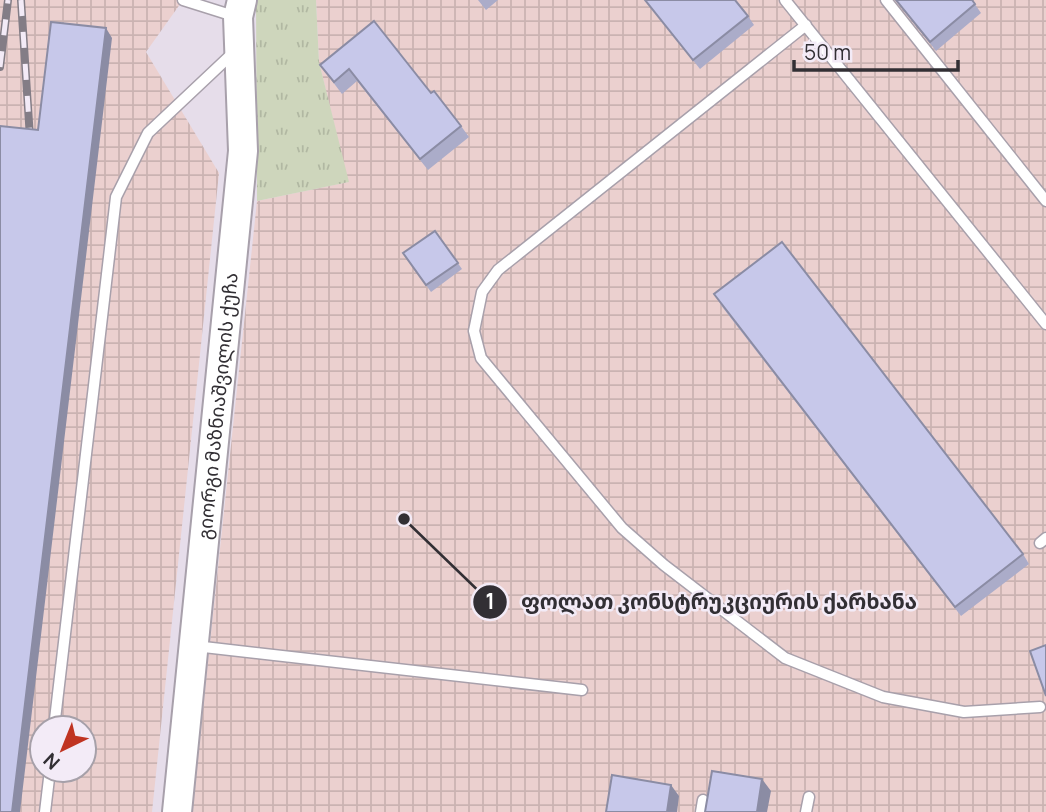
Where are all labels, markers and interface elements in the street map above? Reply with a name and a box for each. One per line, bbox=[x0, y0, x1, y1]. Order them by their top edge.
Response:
scale bar bbox=[794, 28, 958, 72]
text: 50 m bbox=[804, 38, 851, 66]
street label: გიორგი მაზნიაშვილის ქუჩა bbox=[191, 271, 244, 541]
callout: ფოლათ კონსტრუკციურის ქარხანა bbox=[472, 581, 931, 623]
text: 1 bbox=[485, 587, 495, 615]
text: ფოლათ კონსტრუკციურის ქარხანა bbox=[521, 587, 917, 615]
north arrow bbox=[28, 714, 98, 784]
text: N bbox=[38, 747, 65, 776]

